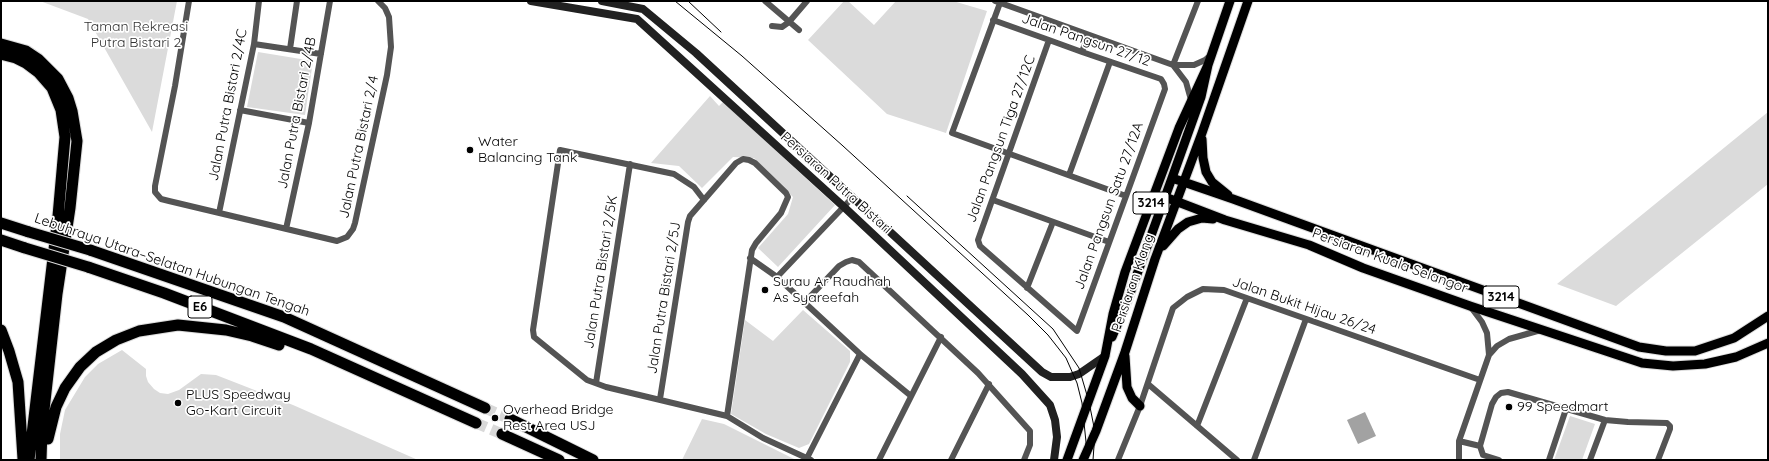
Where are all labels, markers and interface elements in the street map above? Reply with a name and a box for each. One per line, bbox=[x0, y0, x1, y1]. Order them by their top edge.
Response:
street label: Jalan Pangsun 27/12 bbox=[1019, 10, 1153, 70]
park label: Taman Rekreasi Putra Bistari 2 bbox=[84, 19, 188, 52]
street label: Jalan Putra Bistari 2/4C bbox=[205, 28, 251, 182]
street label: Jalan Putra Bistari 2/4B bbox=[274, 36, 320, 190]
street label: Jalan Pangsun Tiga 27/12C bbox=[963, 53, 1039, 225]
street label: Jalan Putra Bistari 2/4 bbox=[336, 74, 382, 220]
street label: Jalan Pangsun Satu 27/12A bbox=[1071, 120, 1147, 292]
street label: Persiaran Putra Bistari bbox=[777, 129, 895, 237]
place label: Water Balancing Tank bbox=[478, 134, 577, 166]
marker: Water Balancing Tank bbox=[465, 145, 475, 155]
road number: 3214 bbox=[1133, 192, 1169, 214]
street label: Jalan Putra Bistari 2/5K bbox=[581, 194, 621, 350]
street label: Lebuhraya Utara–Selatan Hubungan Tengah bbox=[32, 210, 312, 320]
street label: Jalan Putra Bistari 2/5J bbox=[644, 221, 684, 375]
street label: Persiaran Kuala Selangor bbox=[1310, 225, 1470, 297]
street label: Persiaran Klang bbox=[1108, 231, 1158, 335]
place label: Surau Ar Raudhah As Syareefah bbox=[773, 274, 891, 306]
street label: Jalan Bukit Hijau 26/24 bbox=[1230, 274, 1378, 338]
marker: Surau Ar Raudhah As Syareefah bbox=[760, 285, 770, 295]
road number: 3214 bbox=[1483, 286, 1519, 308]
road number: E6 bbox=[188, 296, 212, 318]
place label: PLUS Speedway Go-Kart Circuit bbox=[186, 387, 291, 420]
marker: PLUS Speedway Go-Kart Circuit bbox=[173, 398, 183, 408]
place label: 99 Speedmart bbox=[1517, 399, 1608, 415]
place label: Overhead Bridge Rest Area USJ bbox=[503, 402, 613, 434]
marker: 99 Speedmart bbox=[1504, 402, 1514, 412]
marker: Overhead Bridge Rest Area USJ bbox=[490, 413, 500, 423]

